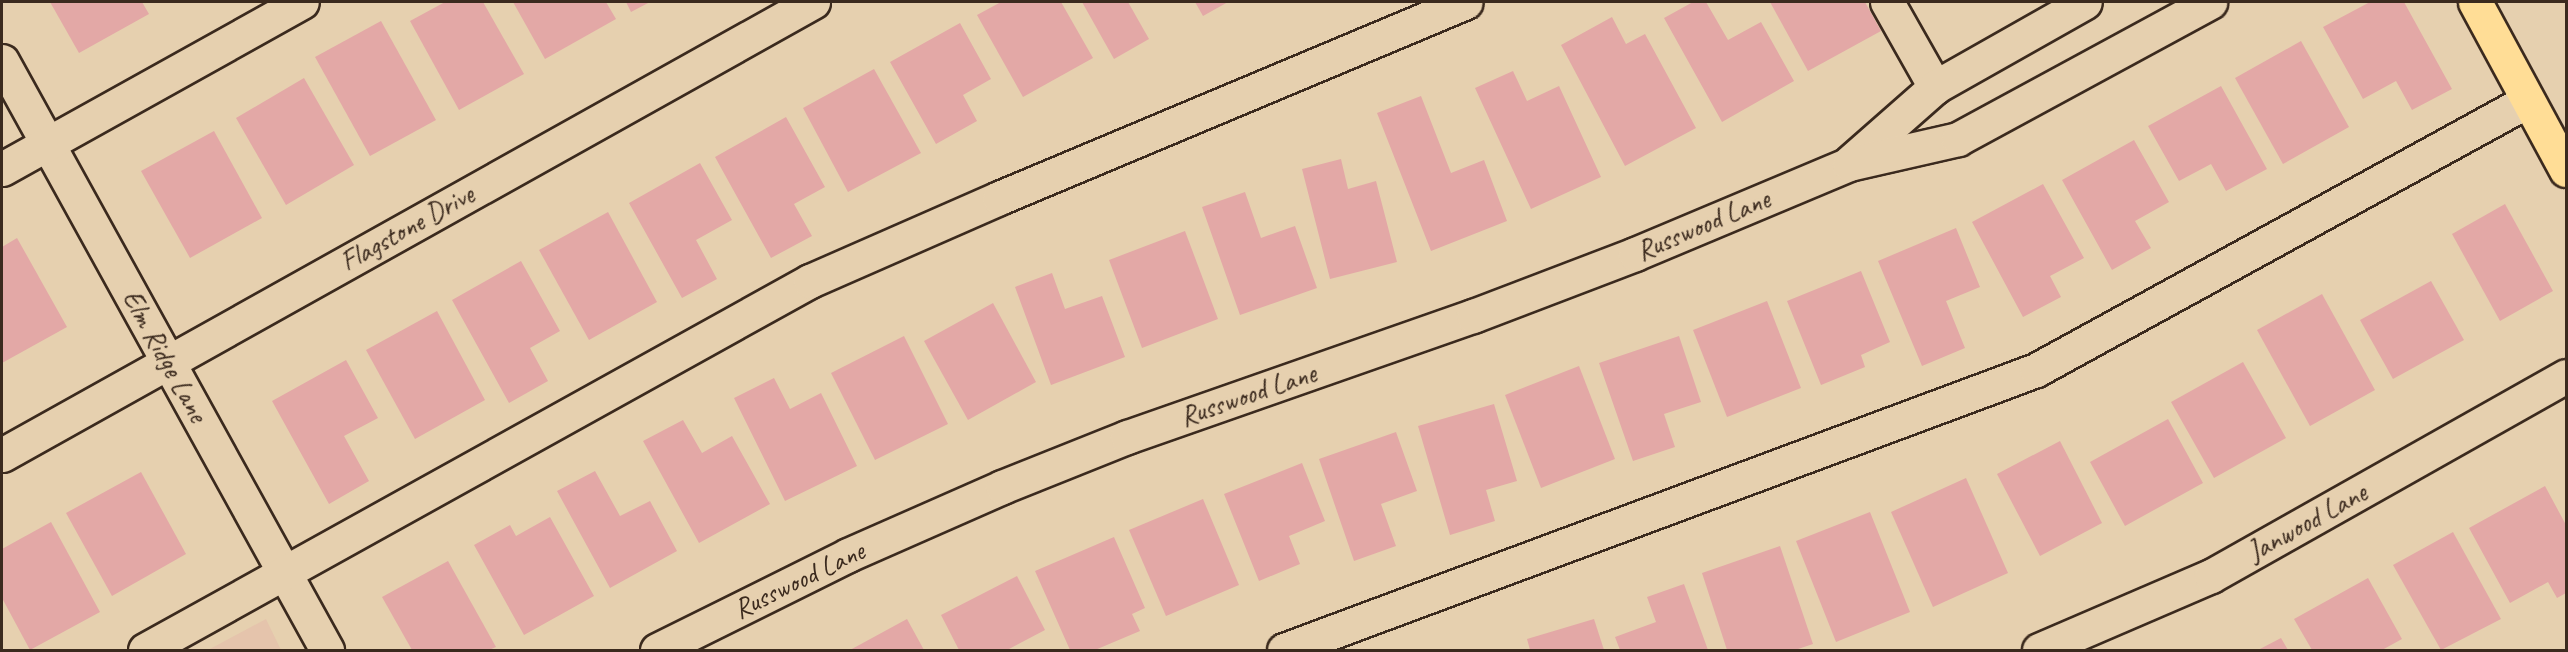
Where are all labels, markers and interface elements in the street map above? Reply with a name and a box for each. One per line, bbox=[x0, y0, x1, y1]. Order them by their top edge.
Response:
street label: Flagstone Drive bbox=[334, 178, 480, 278]
street label: Russwood Lane bbox=[1631, 182, 1775, 268]
street label: Elm Ridge Lane bbox=[115, 284, 215, 428]
street label: Russwood Lane bbox=[1176, 356, 1320, 434]
street label: Janwood Lane bbox=[2242, 476, 2372, 568]
street label: Russwood Lane bbox=[728, 534, 870, 626]

